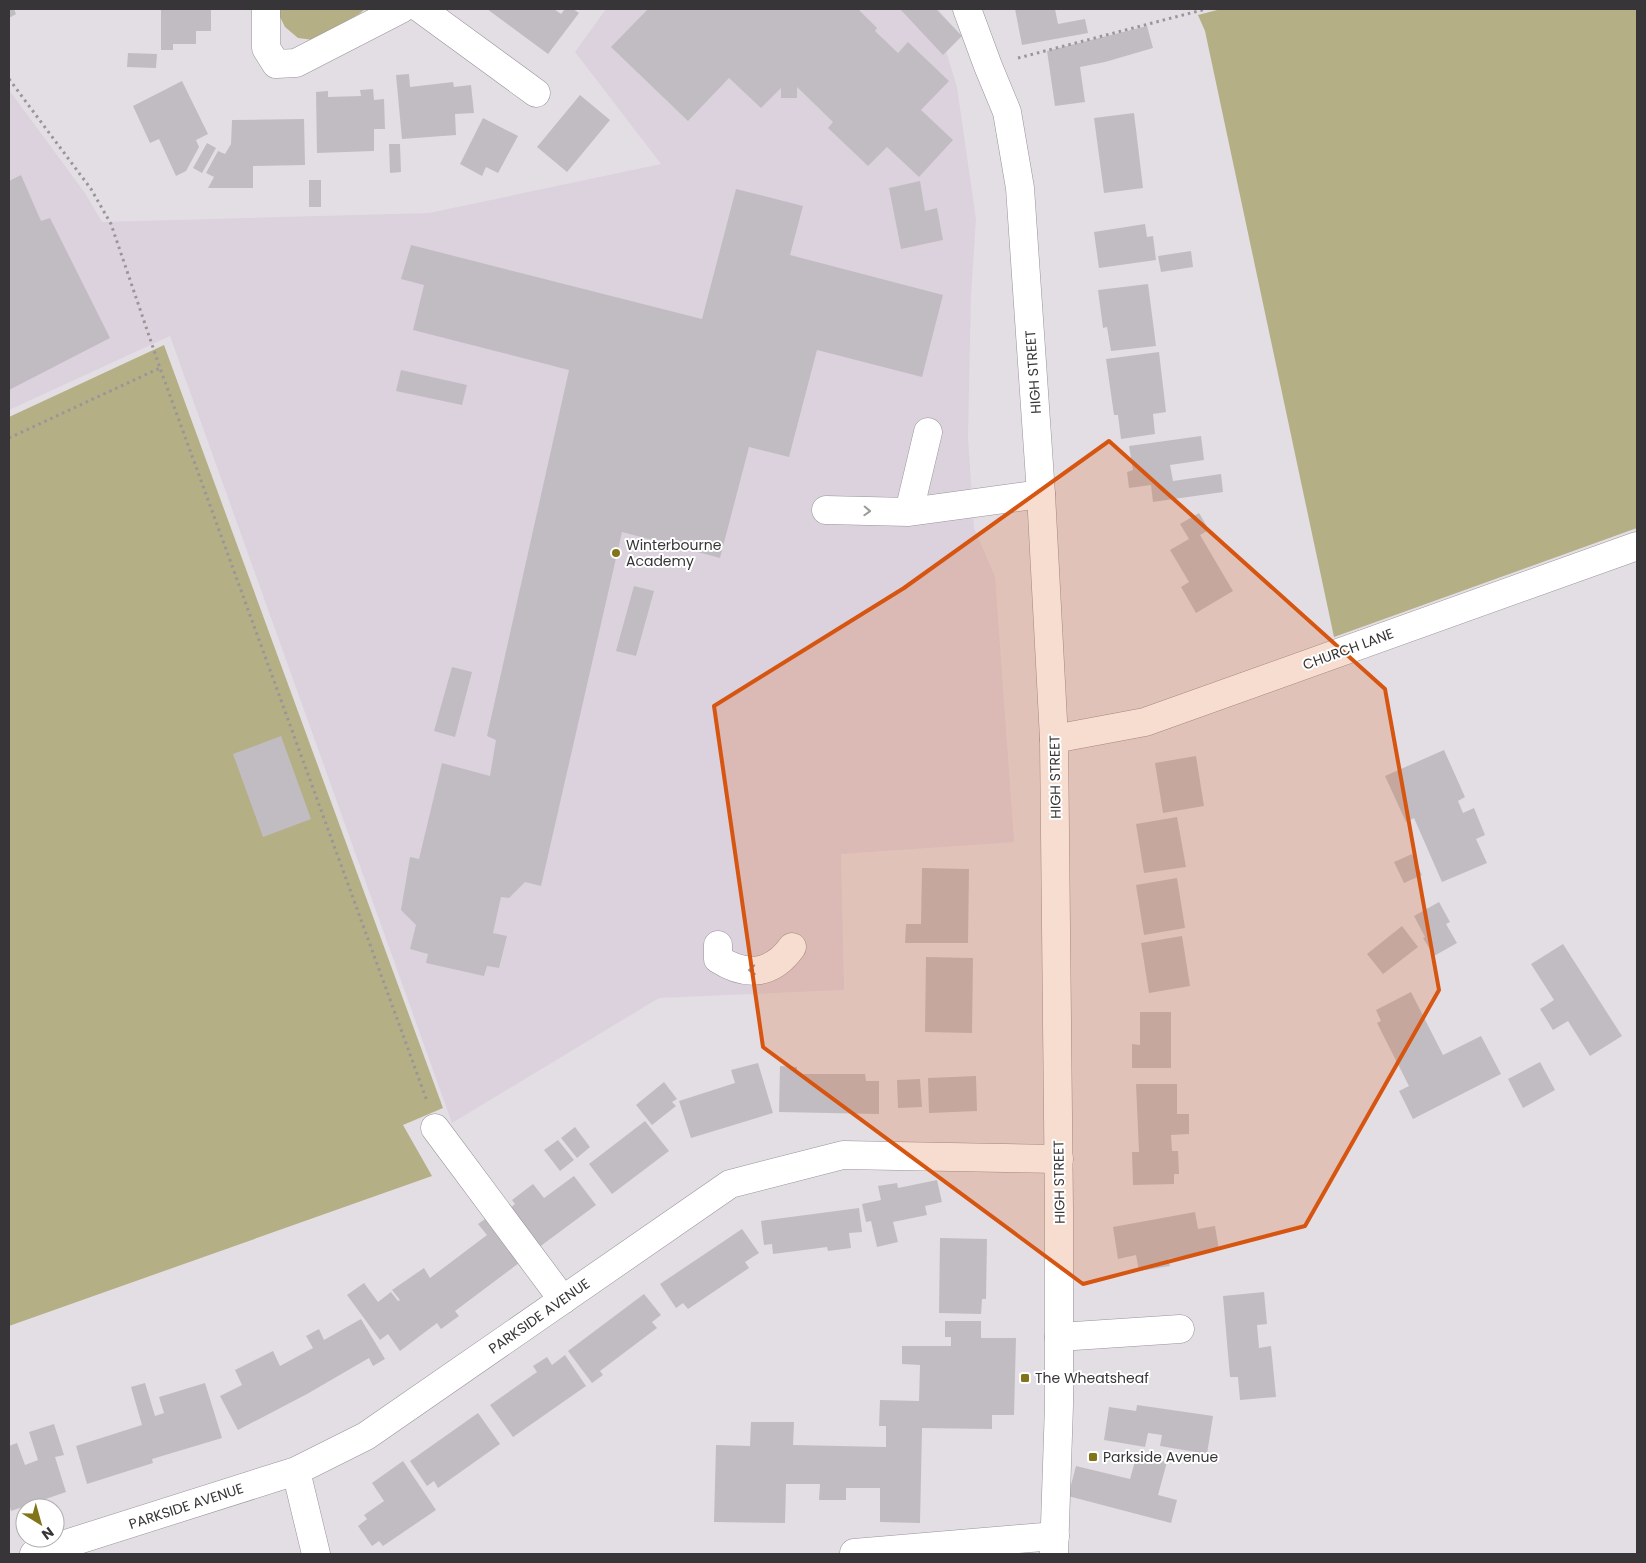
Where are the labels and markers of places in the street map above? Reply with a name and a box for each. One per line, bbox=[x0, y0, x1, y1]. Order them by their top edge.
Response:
place label: Winterbourne Academy bbox=[626, 535, 722, 571]
marker: Winterbourne Academy bbox=[610, 547, 622, 559]
place label: The Wheatsheaf bbox=[1035, 1368, 1149, 1388]
marker: The Wheatsheaf bbox=[1019, 1372, 1031, 1384]
place label: Parkside Avenue bbox=[1103, 1447, 1219, 1467]
marker: Parkside Avenue bbox=[1087, 1451, 1099, 1463]

